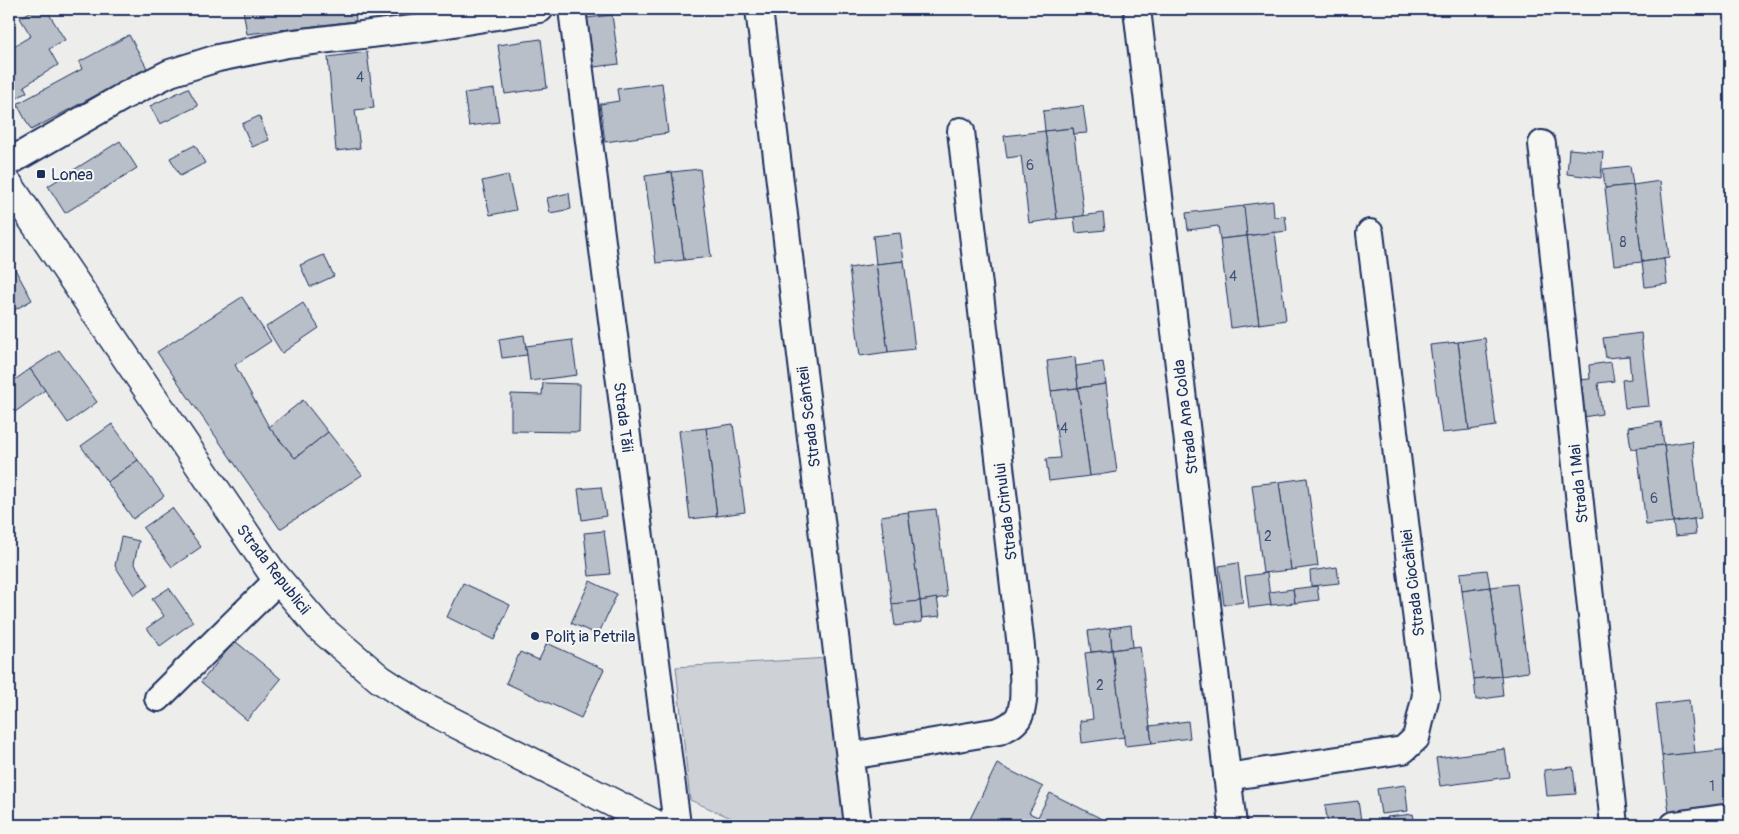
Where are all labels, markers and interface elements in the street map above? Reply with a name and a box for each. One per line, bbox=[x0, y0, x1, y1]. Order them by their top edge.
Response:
house number: 4 bbox=[356, 69, 364, 86]
house number: 6 bbox=[1026, 157, 1034, 174]
place label: Lonea bbox=[51, 165, 93, 185]
marker: Lonea bbox=[35, 168, 47, 180]
house number: 8 bbox=[1619, 234, 1627, 251]
house number: 4 bbox=[1229, 268, 1237, 285]
street label: Strada Ana Colda bbox=[1169, 358, 1203, 475]
street label: Strada Scânteii bbox=[793, 365, 825, 468]
street label: Strada Tăii bbox=[609, 381, 637, 453]
house number: 4 bbox=[1060, 420, 1068, 437]
street label: Strada 1 Mai bbox=[1565, 443, 1593, 524]
street label: Strada Crinului bbox=[990, 462, 1022, 562]
house number: 6 bbox=[1650, 490, 1658, 507]
street label: Strada Republicii bbox=[232, 521, 315, 619]
house number: 2 bbox=[1264, 528, 1272, 545]
street label: Strada Ciocârliei bbox=[1396, 528, 1429, 638]
place label: Poliția Petrila bbox=[545, 627, 635, 647]
marker: Poliția Petrila bbox=[529, 630, 541, 642]
house number: 2 bbox=[1096, 677, 1104, 694]
house number: 1 bbox=[1709, 778, 1715, 795]

